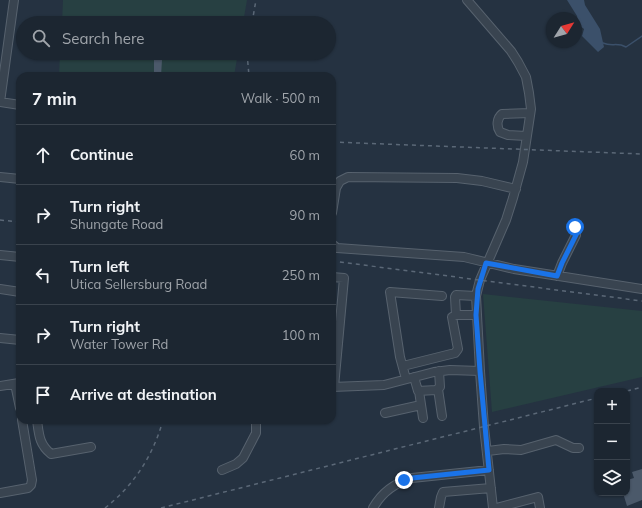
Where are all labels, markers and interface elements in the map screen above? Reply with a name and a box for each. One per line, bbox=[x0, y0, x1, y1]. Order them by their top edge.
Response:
north arrow bbox=[546, 12, 582, 48]
search box bbox=[16, 16, 336, 60]
icon: search bbox=[30, 27, 52, 49]
text: Search here bbox=[62, 29, 144, 48]
text: 7 min bbox=[32, 88, 77, 109]
text: Walk · 500 m bbox=[241, 90, 320, 106]
icon: ahead bbox=[32, 144, 54, 166]
text: Continue bbox=[70, 145, 133, 164]
text: 60 m bbox=[290, 147, 320, 163]
text: Turn right bbox=[70, 197, 140, 216]
icon: right bbox=[32, 204, 54, 226]
text: 90 m bbox=[290, 207, 320, 223]
text: Shungate Road bbox=[70, 216, 163, 232]
route start bbox=[566, 218, 584, 236]
text: Turn left bbox=[70, 257, 129, 276]
icon: left bbox=[32, 264, 54, 286]
text: 250 m bbox=[282, 267, 320, 283]
text: Utica Sellersburg Road bbox=[70, 276, 207, 292]
text: Turn right bbox=[70, 317, 140, 336]
icon: right bbox=[32, 324, 54, 346]
text: 100 m bbox=[282, 327, 320, 343]
text: Water Tower Rd bbox=[70, 336, 168, 352]
icon: arrive bbox=[32, 384, 54, 406]
text: Arrive at destination bbox=[70, 385, 217, 404]
map controls bbox=[594, 388, 630, 496]
button: + bbox=[594, 388, 630, 424]
button: − bbox=[594, 424, 630, 460]
button: layers bbox=[594, 460, 630, 496]
route end bbox=[395, 471, 413, 489]

